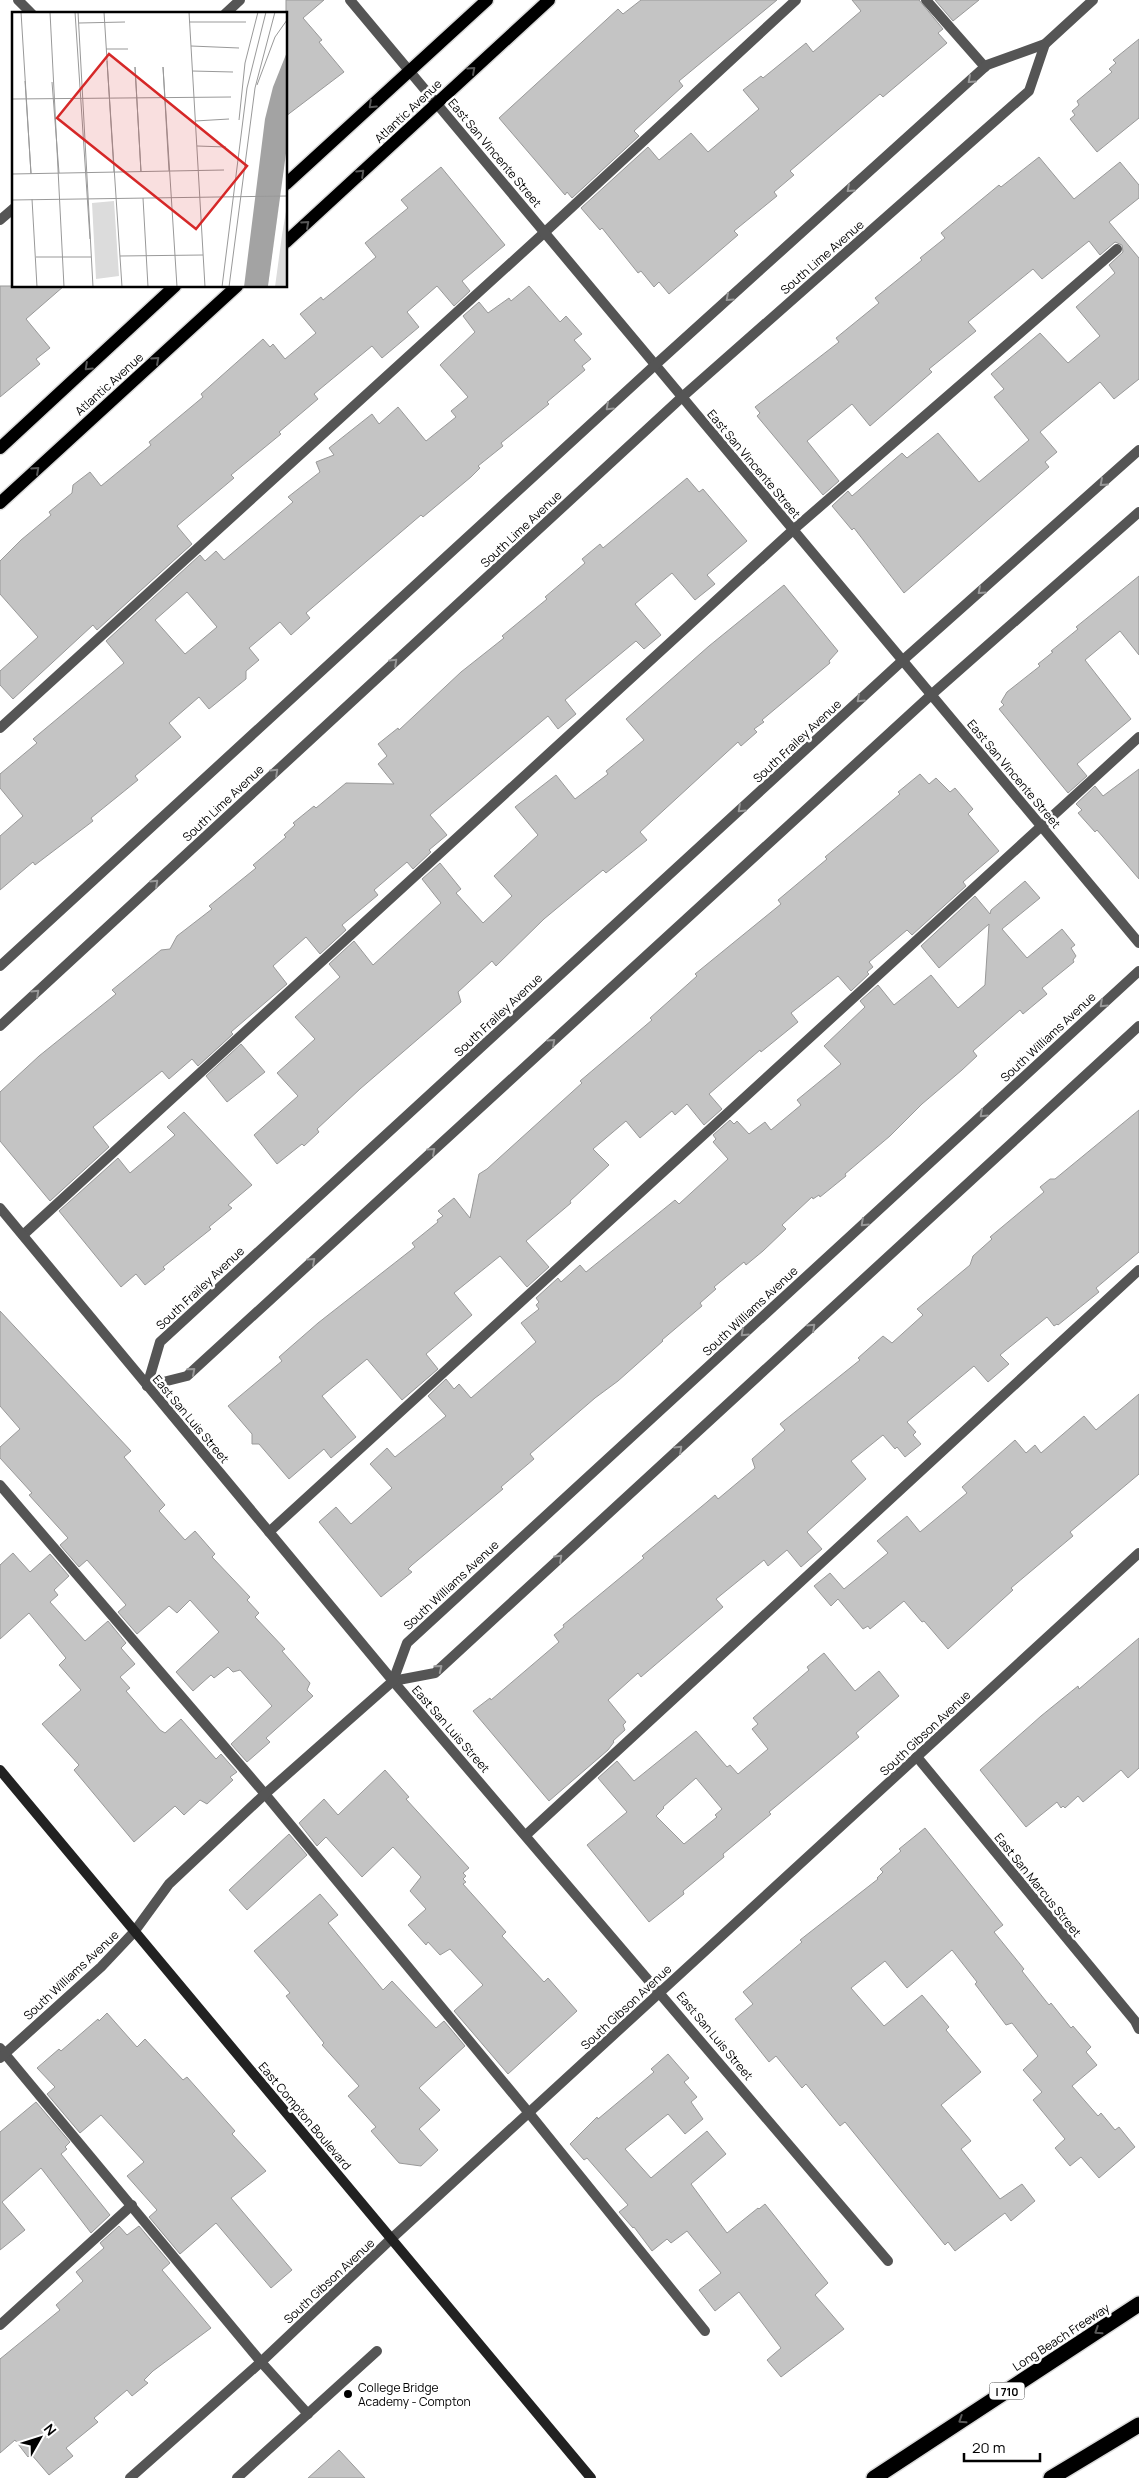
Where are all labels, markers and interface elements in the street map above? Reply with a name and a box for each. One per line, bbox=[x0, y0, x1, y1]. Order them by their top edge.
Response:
inset map bbox=[12, 12, 288, 288]
one-way arrow bbox=[467, 66, 476, 75]
one-way arrow bbox=[967, 74, 976, 83]
street label: Atlantic Avenue bbox=[371, 75, 445, 147]
street label: East San Vincente Street bbox=[444, 95, 546, 211]
one-way arrow bbox=[369, 99, 378, 108]
one-way arrow bbox=[355, 170, 364, 179]
one-way arrow bbox=[846, 183, 855, 192]
street label: South Lime Avenue bbox=[777, 216, 867, 298]
one-way arrow bbox=[300, 221, 309, 230]
one-way arrow bbox=[726, 292, 735, 301]
street label: Atlantic Avenue bbox=[71, 349, 147, 419]
one-way arrow bbox=[151, 357, 160, 366]
one-way arrow bbox=[85, 361, 94, 370]
one-way arrow bbox=[605, 401, 614, 410]
street label: East San Vincente Street bbox=[703, 406, 805, 522]
one-way arrow bbox=[30, 467, 39, 476]
one-way arrow bbox=[1099, 477, 1108, 486]
street label: South Lime Avenue bbox=[477, 487, 565, 571]
one-way arrow bbox=[978, 585, 987, 594]
one-way arrow bbox=[389, 659, 398, 668]
one-way arrow bbox=[857, 693, 866, 702]
street label: South Frailey Avenue bbox=[749, 696, 845, 786]
street label: East San Vincente Street bbox=[963, 716, 1065, 832]
street label: South Lime Avenue bbox=[179, 761, 267, 845]
one-way arrow bbox=[269, 769, 278, 778]
one-way arrow bbox=[737, 803, 746, 812]
one-way arrow bbox=[150, 880, 159, 889]
street label: South Frailey Avenue bbox=[450, 970, 546, 1060]
street label: South Williams Avenue bbox=[997, 988, 1099, 1086]
one-way arrow bbox=[30, 990, 39, 999]
one-way arrow bbox=[1100, 998, 1109, 1007]
one-way arrow bbox=[546, 1039, 555, 1048]
one-way arrow bbox=[980, 1108, 989, 1117]
one-way arrow bbox=[426, 1148, 435, 1157]
one-way arrow bbox=[860, 1217, 869, 1226]
street label: South Frailey Avenue bbox=[152, 1243, 248, 1333]
one-way arrow bbox=[306, 1258, 315, 1267]
street label: South Williams Avenue bbox=[699, 1262, 801, 1360]
one-way arrow bbox=[806, 1324, 815, 1333]
one-way arrow bbox=[740, 1327, 749, 1336]
one-way arrow bbox=[186, 1368, 195, 1376]
street label: East San Luis Street bbox=[149, 1371, 233, 1467]
one-way arrow bbox=[674, 1445, 683, 1454]
street label: South Williams Avenue bbox=[400, 1536, 502, 1634]
one-way arrow bbox=[554, 1555, 563, 1564]
one-way arrow bbox=[434, 1664, 443, 1673]
street label: East San Luis Street bbox=[408, 1682, 494, 1776]
street label: South Gibson Avenue bbox=[876, 1686, 974, 1780]
street label: East San Marcus Street bbox=[991, 1829, 1085, 1941]
street label: South Williams Avenue bbox=[20, 1926, 122, 2024]
street label: South Gibson Avenue bbox=[577, 1960, 675, 2054]
street label: East San Luis Street bbox=[673, 1988, 757, 2084]
street label: East Compton Boulevard bbox=[255, 2058, 355, 2174]
street label: South Gibson Avenue bbox=[280, 2234, 378, 2328]
street label: Long Beach Freeway bbox=[1009, 2299, 1113, 2375]
one-way arrow bbox=[1095, 2325, 1104, 2334]
place label: College Bridge Academy - Compton bbox=[358, 2379, 471, 2410]
road number: I 710 bbox=[990, 2382, 1024, 2400]
marker: College Bridge Academy - Compton bbox=[342, 2388, 354, 2400]
north arrow bbox=[15, 2413, 65, 2463]
one-way arrow bbox=[959, 2414, 968, 2423]
text: N bbox=[40, 2420, 61, 2439]
scale bar bbox=[964, 2430, 1040, 2462]
text: 20 m bbox=[972, 2437, 1005, 2458]

